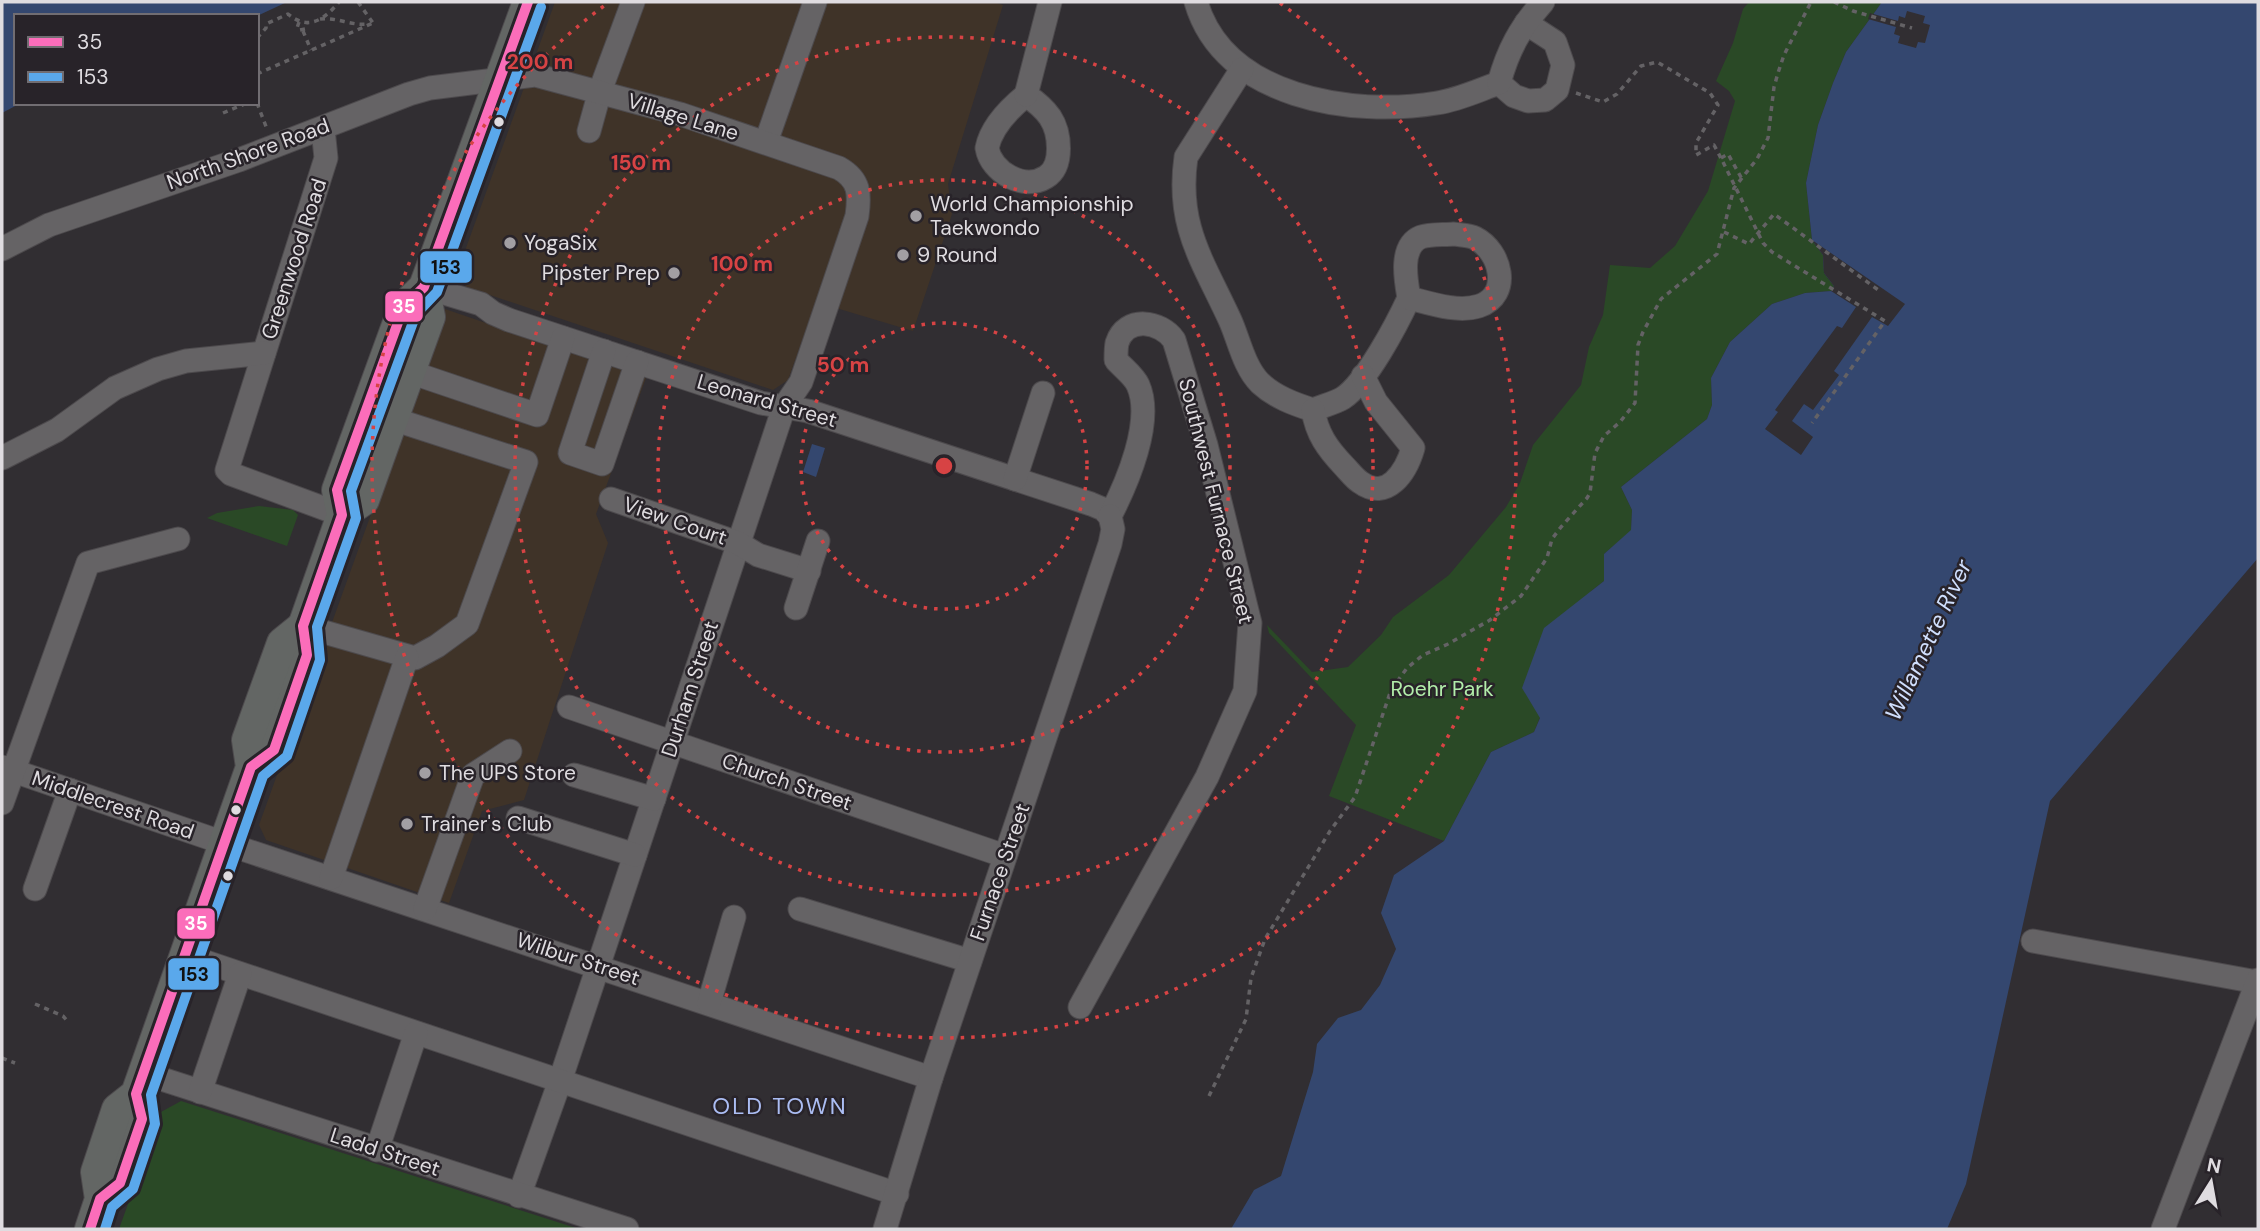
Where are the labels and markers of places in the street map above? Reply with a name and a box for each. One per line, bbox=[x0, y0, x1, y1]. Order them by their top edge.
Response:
unlabelled marker bbox=[492, 115, 506, 129]
place label: World Championship Taekwondo bbox=[930, 190, 1134, 242]
marker: World Championship Taekwondo bbox=[908, 208, 924, 224]
place label: YogaSix bbox=[524, 229, 597, 257]
marker: YogaSix bbox=[502, 235, 518, 251]
place label: 9 Round bbox=[917, 241, 997, 269]
marker: 9 Round bbox=[895, 247, 911, 263]
place label: Pipster Prep bbox=[542, 259, 660, 287]
marker: Pipster Prep bbox=[666, 265, 682, 281]
centre of rings bbox=[932, 454, 956, 478]
place label: The UPS Store bbox=[439, 759, 576, 787]
marker: The UPS Store bbox=[417, 765, 433, 781]
unlabelled marker bbox=[229, 803, 243, 817]
place label: Trainer's Club bbox=[421, 810, 552, 838]
marker: Trainer's Club bbox=[399, 816, 415, 832]
unlabelled marker bbox=[221, 869, 235, 883]

